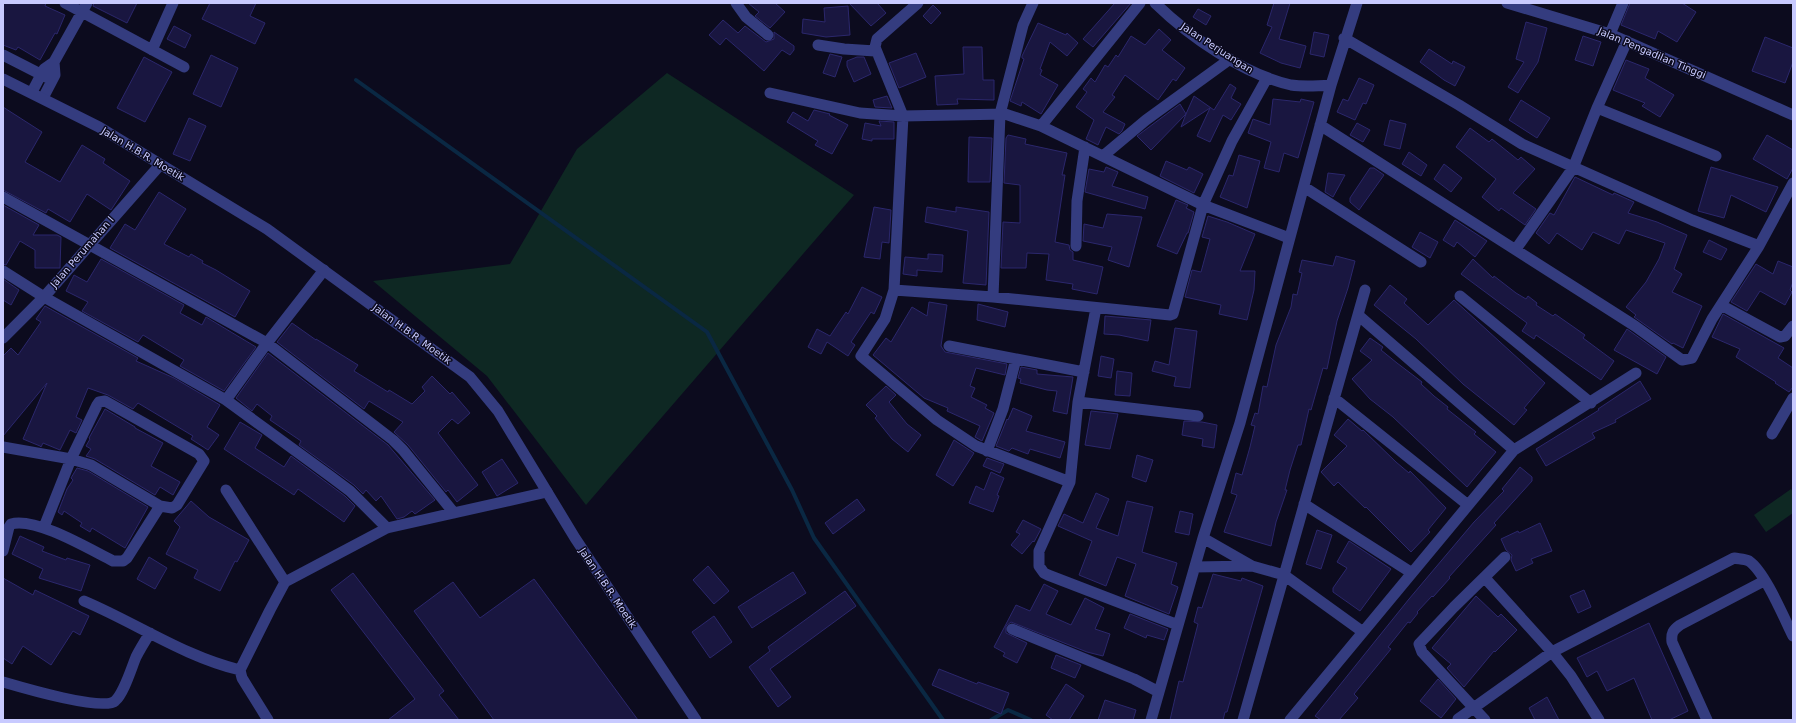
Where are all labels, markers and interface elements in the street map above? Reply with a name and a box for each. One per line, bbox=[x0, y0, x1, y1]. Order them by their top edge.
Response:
street label: Jalan Perjuangan bbox=[1178, 20, 1255, 75]
street label: Jalan Pengadilan Tinggi bbox=[1595, 25, 1708, 81]
street label: Jalan H.B.R. Moetik bbox=[99, 124, 186, 183]
street label: Jalan Perumahan I bbox=[47, 214, 116, 291]
street label: Jalan H.B.R. Moetik bbox=[370, 301, 454, 366]
street label: Jalan H.B.R. Moetik bbox=[576, 545, 639, 630]

